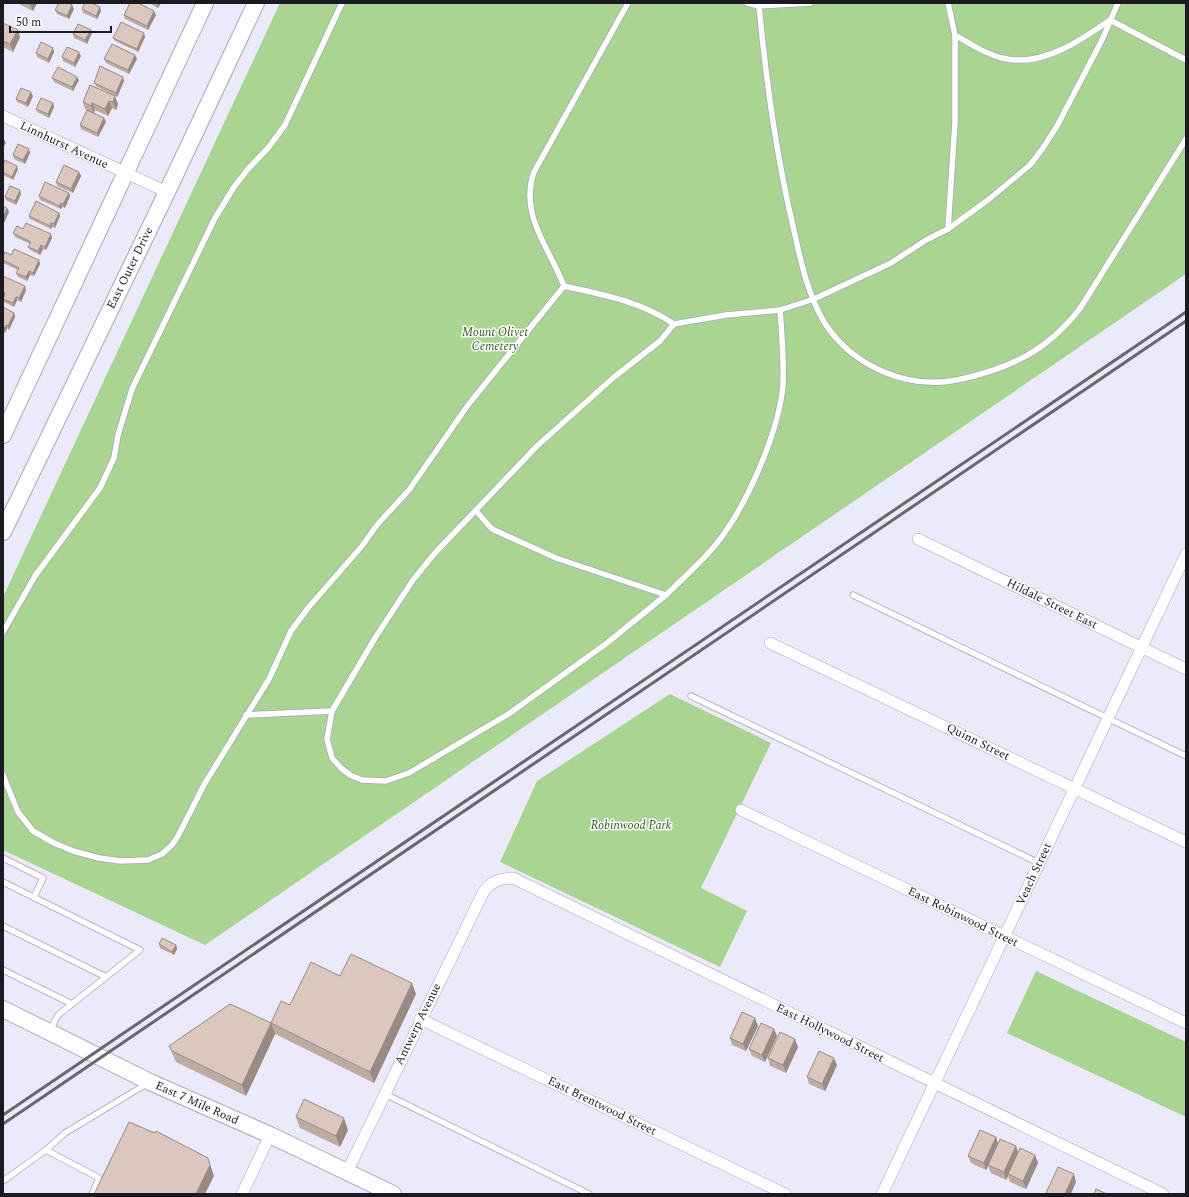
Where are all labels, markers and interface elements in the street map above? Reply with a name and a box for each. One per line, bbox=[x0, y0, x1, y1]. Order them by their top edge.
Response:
scale bar bbox=[10, 8, 111, 34]
text: 50 m bbox=[16, 13, 41, 32]
street label: Linnhurst Avenue bbox=[17, 116, 112, 174]
street label: East Outer Drive bbox=[102, 223, 158, 312]
park label: Mount Olivet Cemetery bbox=[462, 323, 528, 356]
street label: Hildale Street East bbox=[1003, 574, 1101, 634]
street label: Quinn Street bbox=[943, 718, 1013, 766]
park label: Robinwood Park bbox=[591, 816, 672, 835]
street label: Veach Street bbox=[1011, 840, 1057, 908]
street label: East Robinwood Street bbox=[904, 882, 1022, 952]
street label: Antwerp Avenue bbox=[390, 980, 446, 1068]
street label: East Hollywood Street bbox=[773, 999, 887, 1067]
street label: East Brentwood Street bbox=[544, 1071, 660, 1141]
street label: East 7 Mile Road bbox=[152, 1076, 242, 1130]

